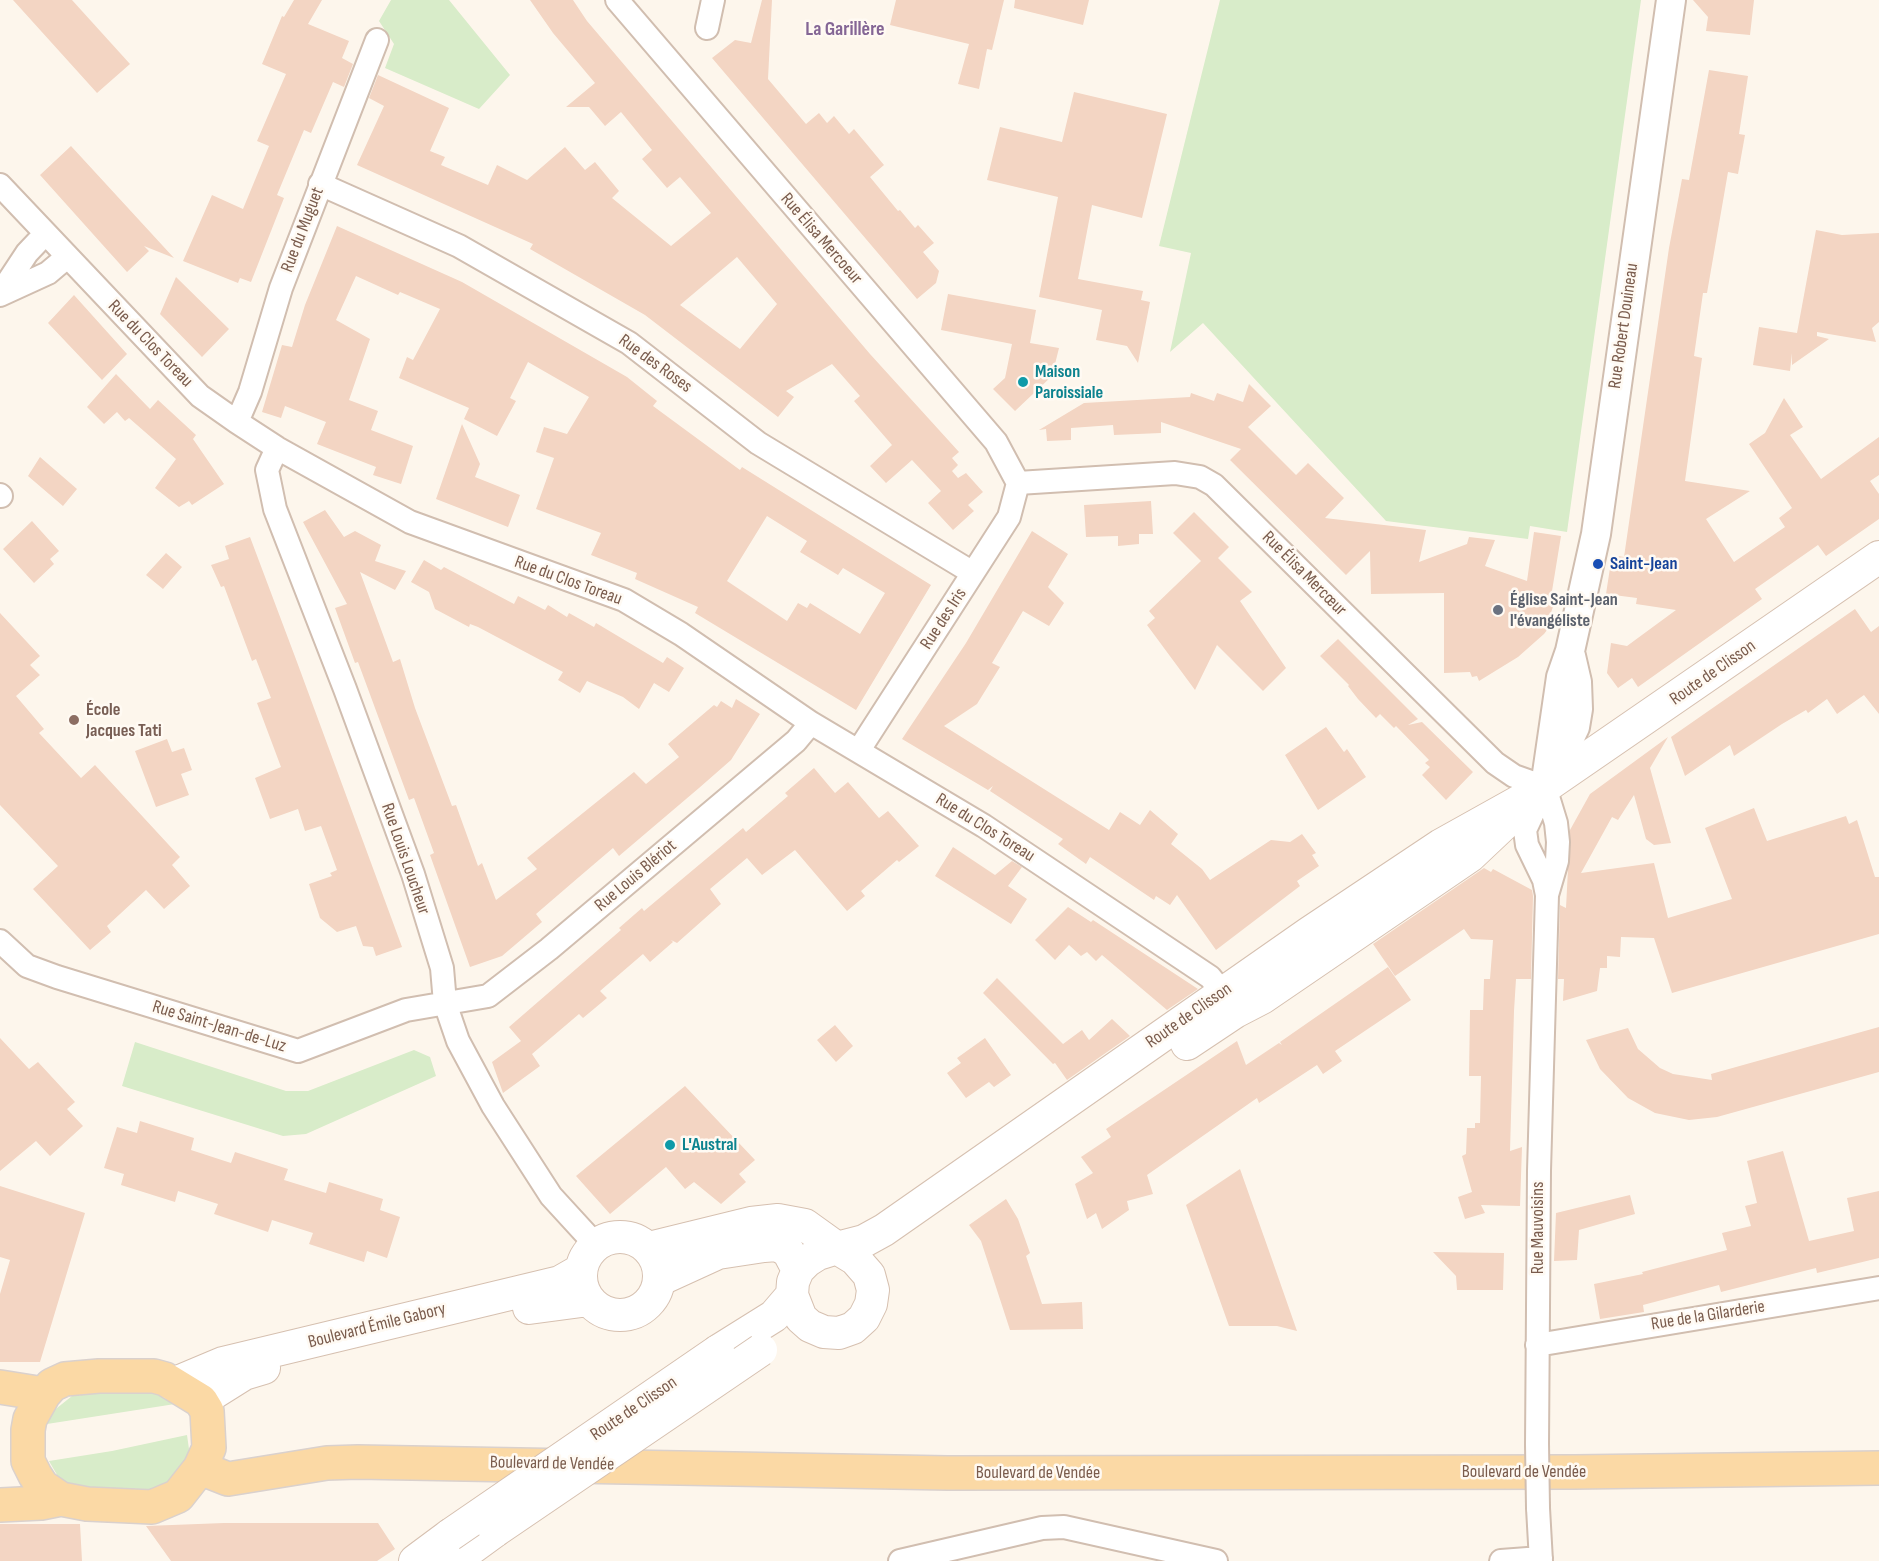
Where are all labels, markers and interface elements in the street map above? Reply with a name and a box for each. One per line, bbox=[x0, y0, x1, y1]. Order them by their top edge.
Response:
district label: La Garillère bbox=[805, 18, 885, 42]
street label: Rue du Muguet bbox=[277, 184, 329, 276]
street label: Rue Élisa Mercoeur bbox=[775, 189, 867, 289]
street label: Rue Robert Douineau bbox=[1604, 262, 1644, 390]
street label: Rue du Clos Toreau bbox=[103, 296, 197, 392]
street label: Rue des Roses bbox=[614, 330, 696, 398]
place label: Maison Paroissiale bbox=[1035, 361, 1103, 404]
marker: Maison Paroissiale bbox=[1016, 375, 1030, 389]
street label: Rue Élisa Mercœur bbox=[1257, 527, 1351, 621]
street label: Rue du Clos Toreau bbox=[511, 552, 625, 610]
place label: Saint-Jean bbox=[1610, 553, 1677, 575]
marker: Saint-Jean bbox=[1591, 557, 1605, 571]
street label: Rue des Iris bbox=[916, 584, 972, 654]
place label: Église Saint-Jean l'évangéliste bbox=[1510, 589, 1618, 632]
marker: Église Saint-Jean l'évangéliste bbox=[1491, 603, 1505, 617]
street label: Route de Clisson bbox=[1666, 636, 1760, 710]
place label: École Jacques Tati bbox=[86, 699, 162, 742]
marker: École Jacques Tati bbox=[67, 713, 81, 727]
street label: Rue du Clos Toreau bbox=[931, 789, 1039, 867]
street label: Rue Louis Loucheur bbox=[376, 800, 434, 918]
street label: Rue Louis Blériot bbox=[591, 836, 681, 916]
street label: Route de Clisson bbox=[1142, 979, 1236, 1053]
street label: Rue Saint-Jean-de-Luz bbox=[150, 996, 288, 1058]
place label: L'Austral bbox=[682, 1134, 737, 1156]
marker: L'Austral bbox=[663, 1138, 677, 1152]
street label: Rue Mauvoisins bbox=[1527, 1182, 1549, 1274]
street label: Rue de la Gilarderie bbox=[1650, 1296, 1766, 1336]
street label: Boulevard Émile Gabory bbox=[306, 1298, 448, 1354]
street label: Route de Clisson bbox=[587, 1372, 681, 1446]
street label: Boulevard de Vendée bbox=[490, 1452, 614, 1476]
street label: Boulevard de Vendée bbox=[1462, 1461, 1586, 1483]
street label: Boulevard de Vendée bbox=[976, 1462, 1100, 1484]

